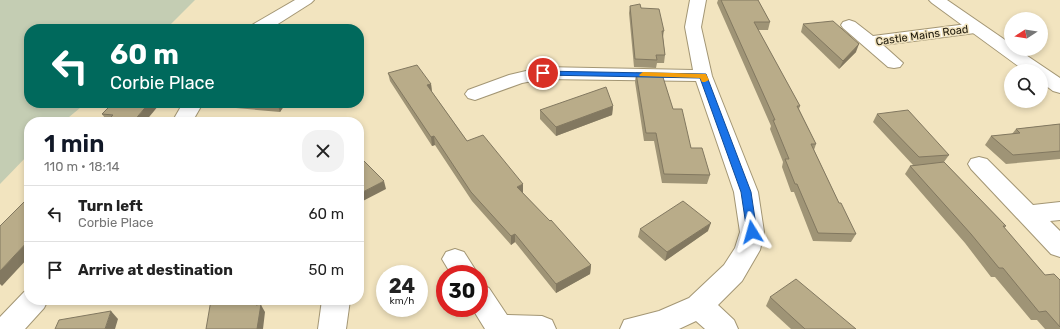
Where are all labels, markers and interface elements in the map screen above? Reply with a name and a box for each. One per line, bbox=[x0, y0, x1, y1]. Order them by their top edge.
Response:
north arrow bbox=[1004, 12, 1048, 56]
map controls bbox=[1004, 12, 1048, 108]
street label: Castle Mains Road bbox=[875, 23, 969, 48]
text: 60 m bbox=[110, 38, 179, 71]
icon: left bbox=[44, 40, 96, 92]
pin bbox=[526, 56, 560, 90]
icon: arrive bbox=[532, 62, 554, 84]
button: search bbox=[1004, 64, 1048, 108]
text: Corbie Place bbox=[110, 72, 215, 94]
text: 1 min bbox=[44, 130, 104, 158]
button: close bbox=[302, 130, 344, 172]
text: 110 m · 18:14 bbox=[44, 159, 120, 174]
text: Turn left bbox=[78, 197, 143, 215]
icon: left bbox=[44, 203, 66, 225]
text: 60 m bbox=[308, 205, 344, 223]
position arrow bbox=[731, 211, 773, 253]
text: Corbie Place bbox=[78, 215, 154, 230]
icon: arrive bbox=[44, 259, 66, 281]
text: Arrive at destination bbox=[78, 261, 233, 279]
text: 50 m bbox=[309, 261, 344, 279]
speed limit sign: 30 bbox=[436, 265, 488, 317]
text: 24 bbox=[389, 274, 415, 298]
text: km/h bbox=[390, 295, 414, 307]

